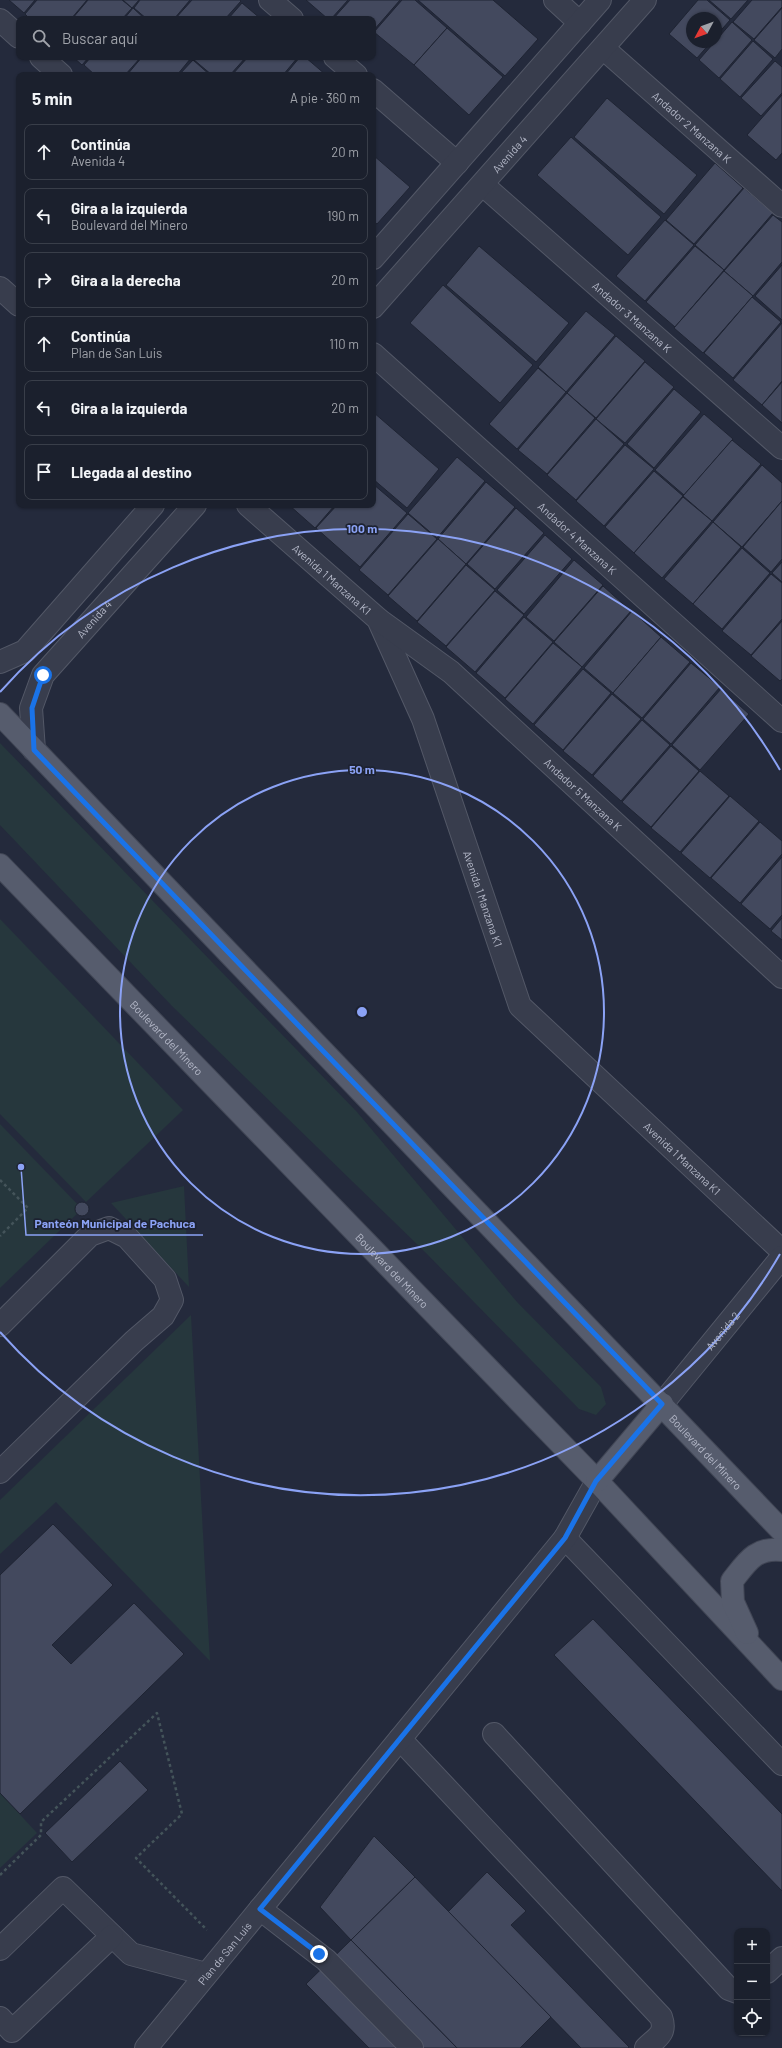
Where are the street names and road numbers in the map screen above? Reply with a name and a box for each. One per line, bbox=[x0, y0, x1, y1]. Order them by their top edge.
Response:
street label: Andador 2 Manzana K bbox=[650, 88, 735, 165]
street label: Avenida 4 bbox=[489, 132, 529, 175]
street label: Andador 3 Manzana K bbox=[590, 278, 675, 355]
street label: Andador 4 Manzana K bbox=[536, 499, 620, 576]
street label: Avenida 1 Manzana K1 bbox=[290, 541, 374, 617]
street label: Avenida 4 bbox=[73, 597, 114, 640]
street label: Andador 5 Manzana K bbox=[542, 755, 625, 833]
street label: Avenida 1 Manzana K1 bbox=[461, 849, 506, 948]
street label: Boulevard del Minero bbox=[128, 997, 206, 1077]
street label: Avenida 1 Manzana K1 bbox=[641, 1119, 724, 1197]
street label: Boulevard del Minero bbox=[353, 1230, 432, 1310]
street label: Avenida 2 bbox=[703, 1308, 742, 1352]
street label: Boulevard del Minero bbox=[667, 1411, 745, 1492]
street label: Plan de San Luis bbox=[195, 1919, 254, 1987]

